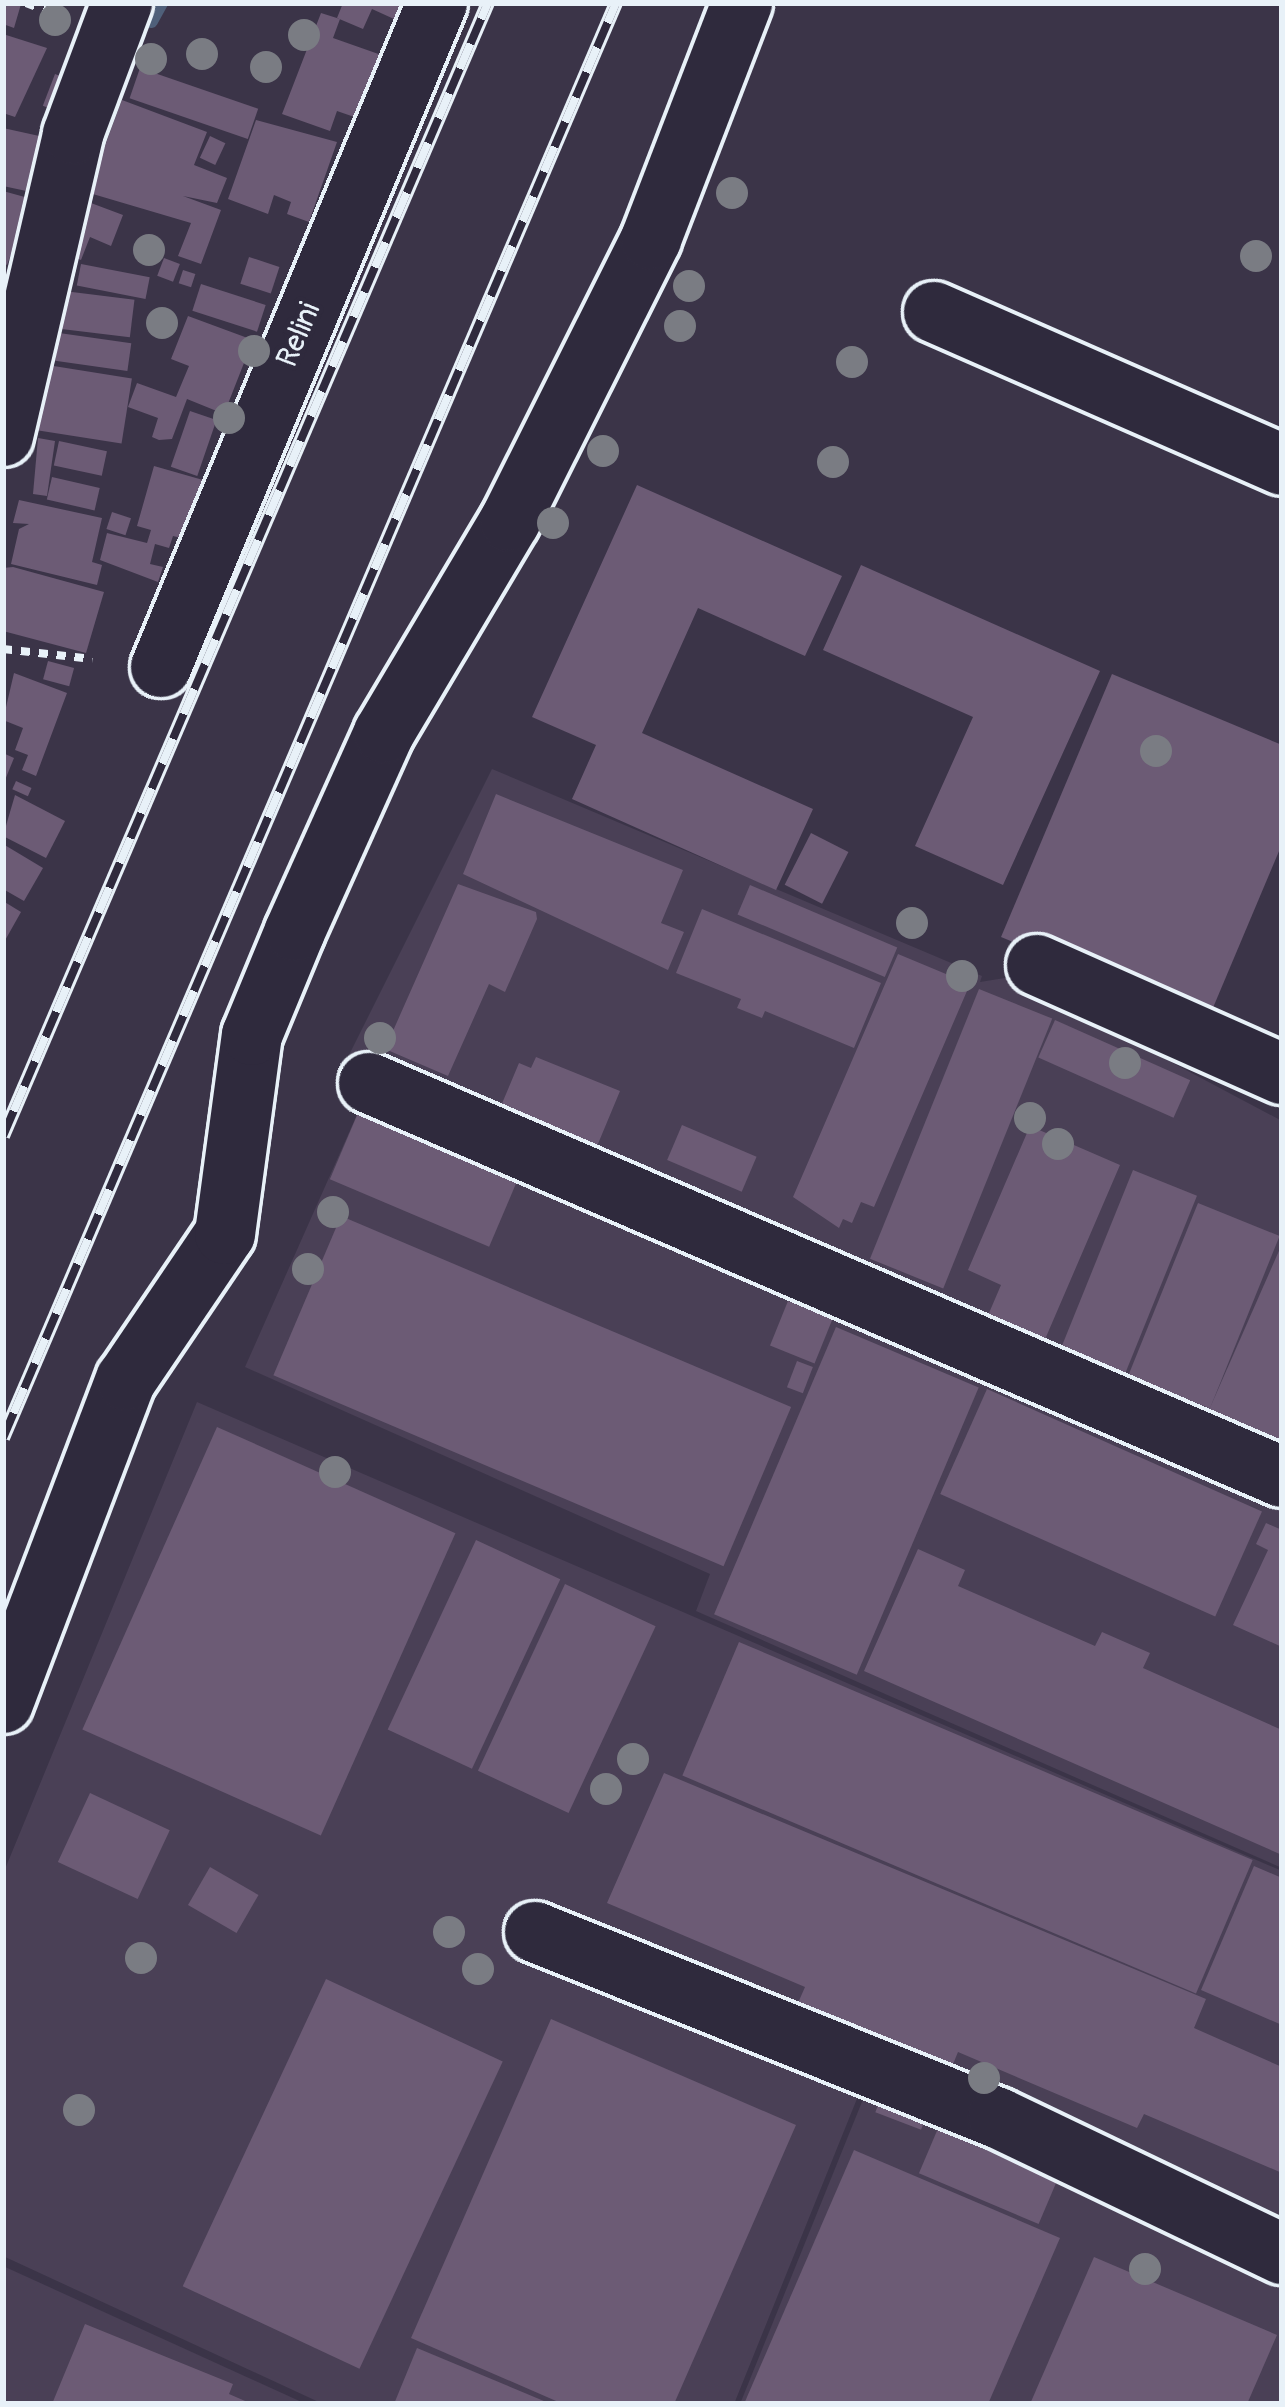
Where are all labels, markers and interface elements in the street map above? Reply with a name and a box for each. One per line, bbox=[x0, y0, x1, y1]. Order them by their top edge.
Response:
street label: Relini bbox=[269, 297, 329, 373]

